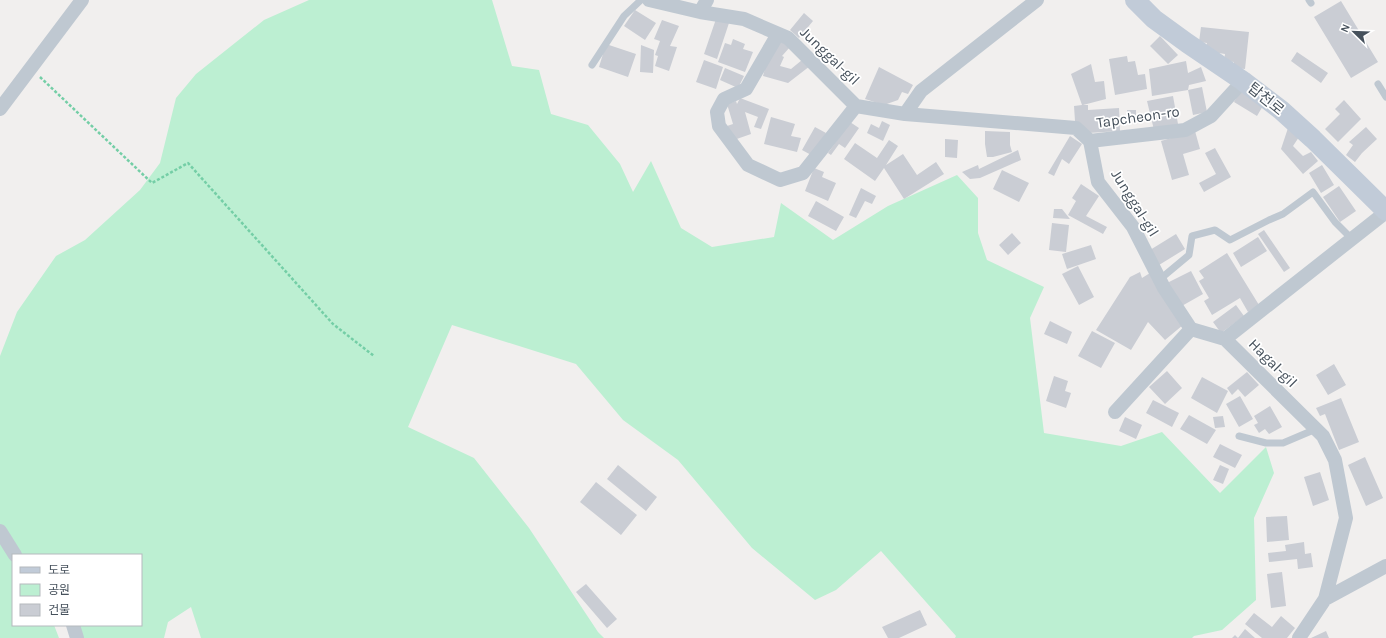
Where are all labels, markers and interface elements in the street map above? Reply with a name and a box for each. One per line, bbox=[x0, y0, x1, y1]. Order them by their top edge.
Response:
north arrow bbox=[1334, 12, 1374, 52]
text: N bbox=[1338, 22, 1353, 34]
street label: Junggal-gil bbox=[796, 23, 864, 89]
street label: 탑천로 bbox=[1244, 79, 1288, 119]
street label: Tapcheon-ro bbox=[1095, 102, 1181, 132]
street label: Junggal-gil bbox=[1107, 166, 1163, 240]
street label: Hagal-gil bbox=[1245, 335, 1301, 391]
legend bbox=[12, 554, 142, 626]
text: 도로 bbox=[48, 563, 70, 577]
text: 공원 bbox=[48, 583, 70, 597]
text: 건물 bbox=[48, 603, 70, 617]

